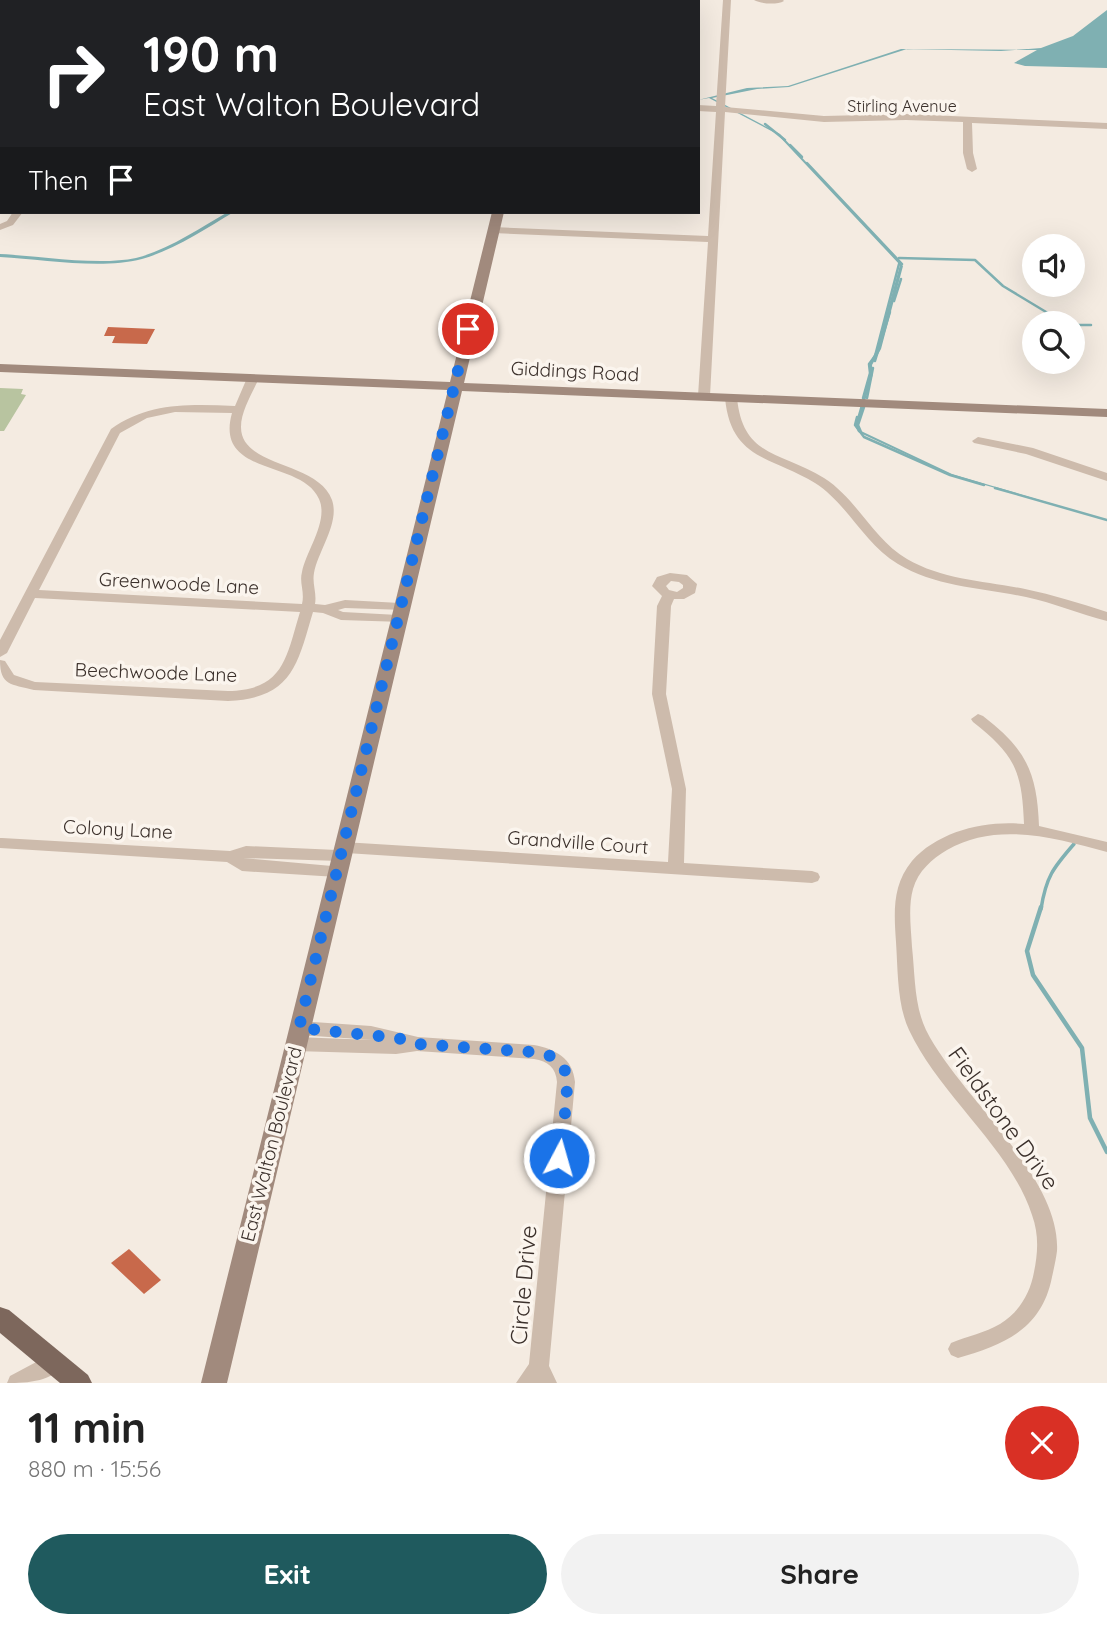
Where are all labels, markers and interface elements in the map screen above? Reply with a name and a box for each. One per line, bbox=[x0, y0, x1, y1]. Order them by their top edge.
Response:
text: 190 m bbox=[143, 23, 279, 84]
icon: right bbox=[28, 28, 119, 119]
text: East Walton Boulevard bbox=[143, 84, 480, 124]
street label: Stirling Avenue bbox=[847, 96, 957, 116]
icon: arrive bbox=[102, 161, 140, 199]
text: Then bbox=[28, 164, 88, 197]
map controls bbox=[1022, 234, 1085, 374]
button: sound bbox=[1022, 234, 1085, 297]
pin bbox=[438, 299, 498, 359]
icon: arrive bbox=[449, 310, 487, 348]
button: search bbox=[1022, 311, 1085, 374]
street label: Giddings Road bbox=[510, 356, 640, 386]
street label: Greenwoode Lane bbox=[98, 567, 260, 599]
street label: Beechwoode Lane bbox=[74, 657, 238, 687]
street label: Colony Lane bbox=[63, 814, 173, 844]
street label: Grandville Court bbox=[507, 825, 649, 859]
street label: Fieldstone Drive bbox=[942, 1041, 1066, 1195]
street label: East Walton Boulevard bbox=[235, 1044, 307, 1244]
position arrow bbox=[522, 1121, 596, 1195]
street label: Circle Drive bbox=[503, 1224, 543, 1346]
text: 11 min bbox=[28, 1401, 146, 1454]
button: close bbox=[1005, 1406, 1079, 1480]
text: 880 m · 15:56 bbox=[28, 1454, 161, 1483]
button: Exit bbox=[28, 1534, 547, 1614]
button: Share bbox=[561, 1534, 1079, 1614]

